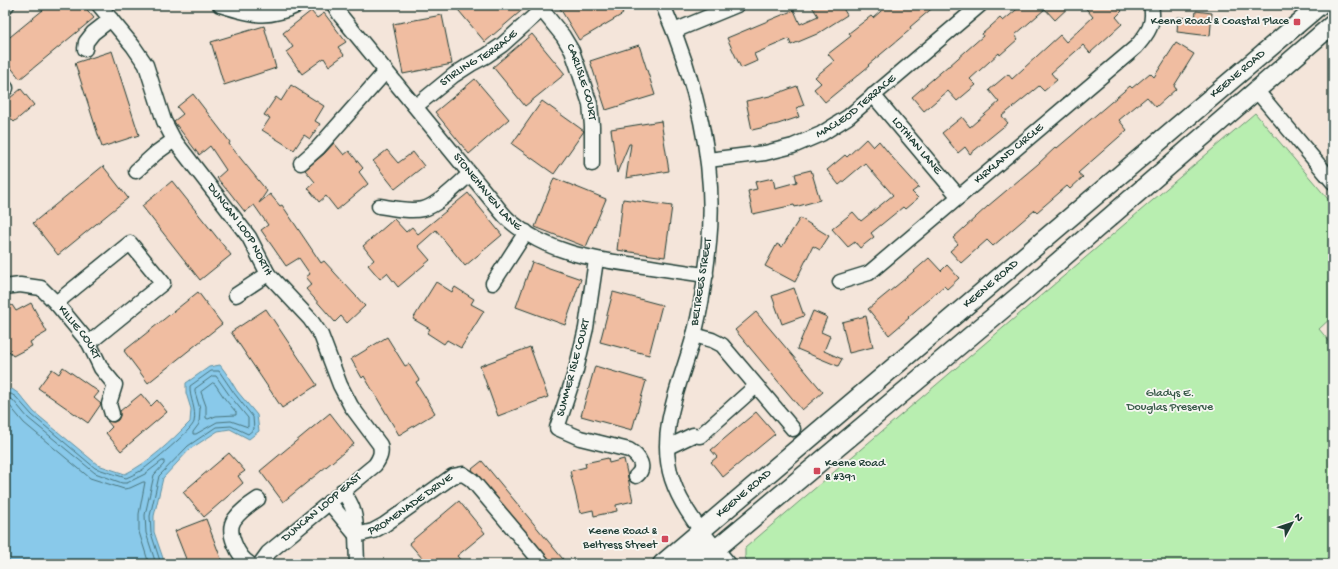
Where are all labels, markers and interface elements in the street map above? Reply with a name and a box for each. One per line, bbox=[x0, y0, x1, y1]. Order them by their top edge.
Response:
place label: Keene Road & Coastal Place bbox=[1151, 15, 1290, 29]
marker: Keene Road & Coastal Place bbox=[1292, 17, 1302, 27]
street label: STIRLING TERRACE bbox=[438, 27, 521, 90]
street label: CARLISLE COURT bbox=[562, 42, 599, 122]
street label: KEENE ROAD bbox=[1208, 47, 1269, 102]
street label: MACLEOD TERRACE bbox=[814, 72, 900, 142]
street label: LOTHIAN LANE bbox=[888, 115, 945, 178]
street label: KIRKLAND CIRCLE bbox=[972, 121, 1047, 188]
street label: STONEHAVEN LANE bbox=[449, 151, 524, 235]
street label: DUNCAN LOOP NORTH bbox=[203, 180, 275, 278]
street label: BELTREES STREET bbox=[688, 236, 716, 328]
street label: KEENE ROAD bbox=[961, 257, 1022, 312]
street label: KILLIE COURT bbox=[54, 303, 103, 363]
street label: SUMMER ISLE COURT bbox=[554, 316, 594, 418]
park label: Gladys E. Douglas Preserve bbox=[1126, 387, 1214, 415]
place label: Keene Road & #391 bbox=[825, 457, 886, 485]
marker: Keene Road & #391 bbox=[812, 466, 822, 476]
street label: KEENE ROAD bbox=[714, 467, 775, 521]
street label: DUNCAN LOOP EAST bbox=[278, 470, 366, 546]
street label: PROMENADE DRIVE bbox=[366, 471, 456, 539]
north arrow bbox=[1272, 503, 1312, 543]
text: N bbox=[1291, 511, 1305, 524]
place label: Keene Road & Beltress Street bbox=[582, 525, 658, 553]
marker: Keene Road & Beltress Street bbox=[660, 534, 670, 544]

